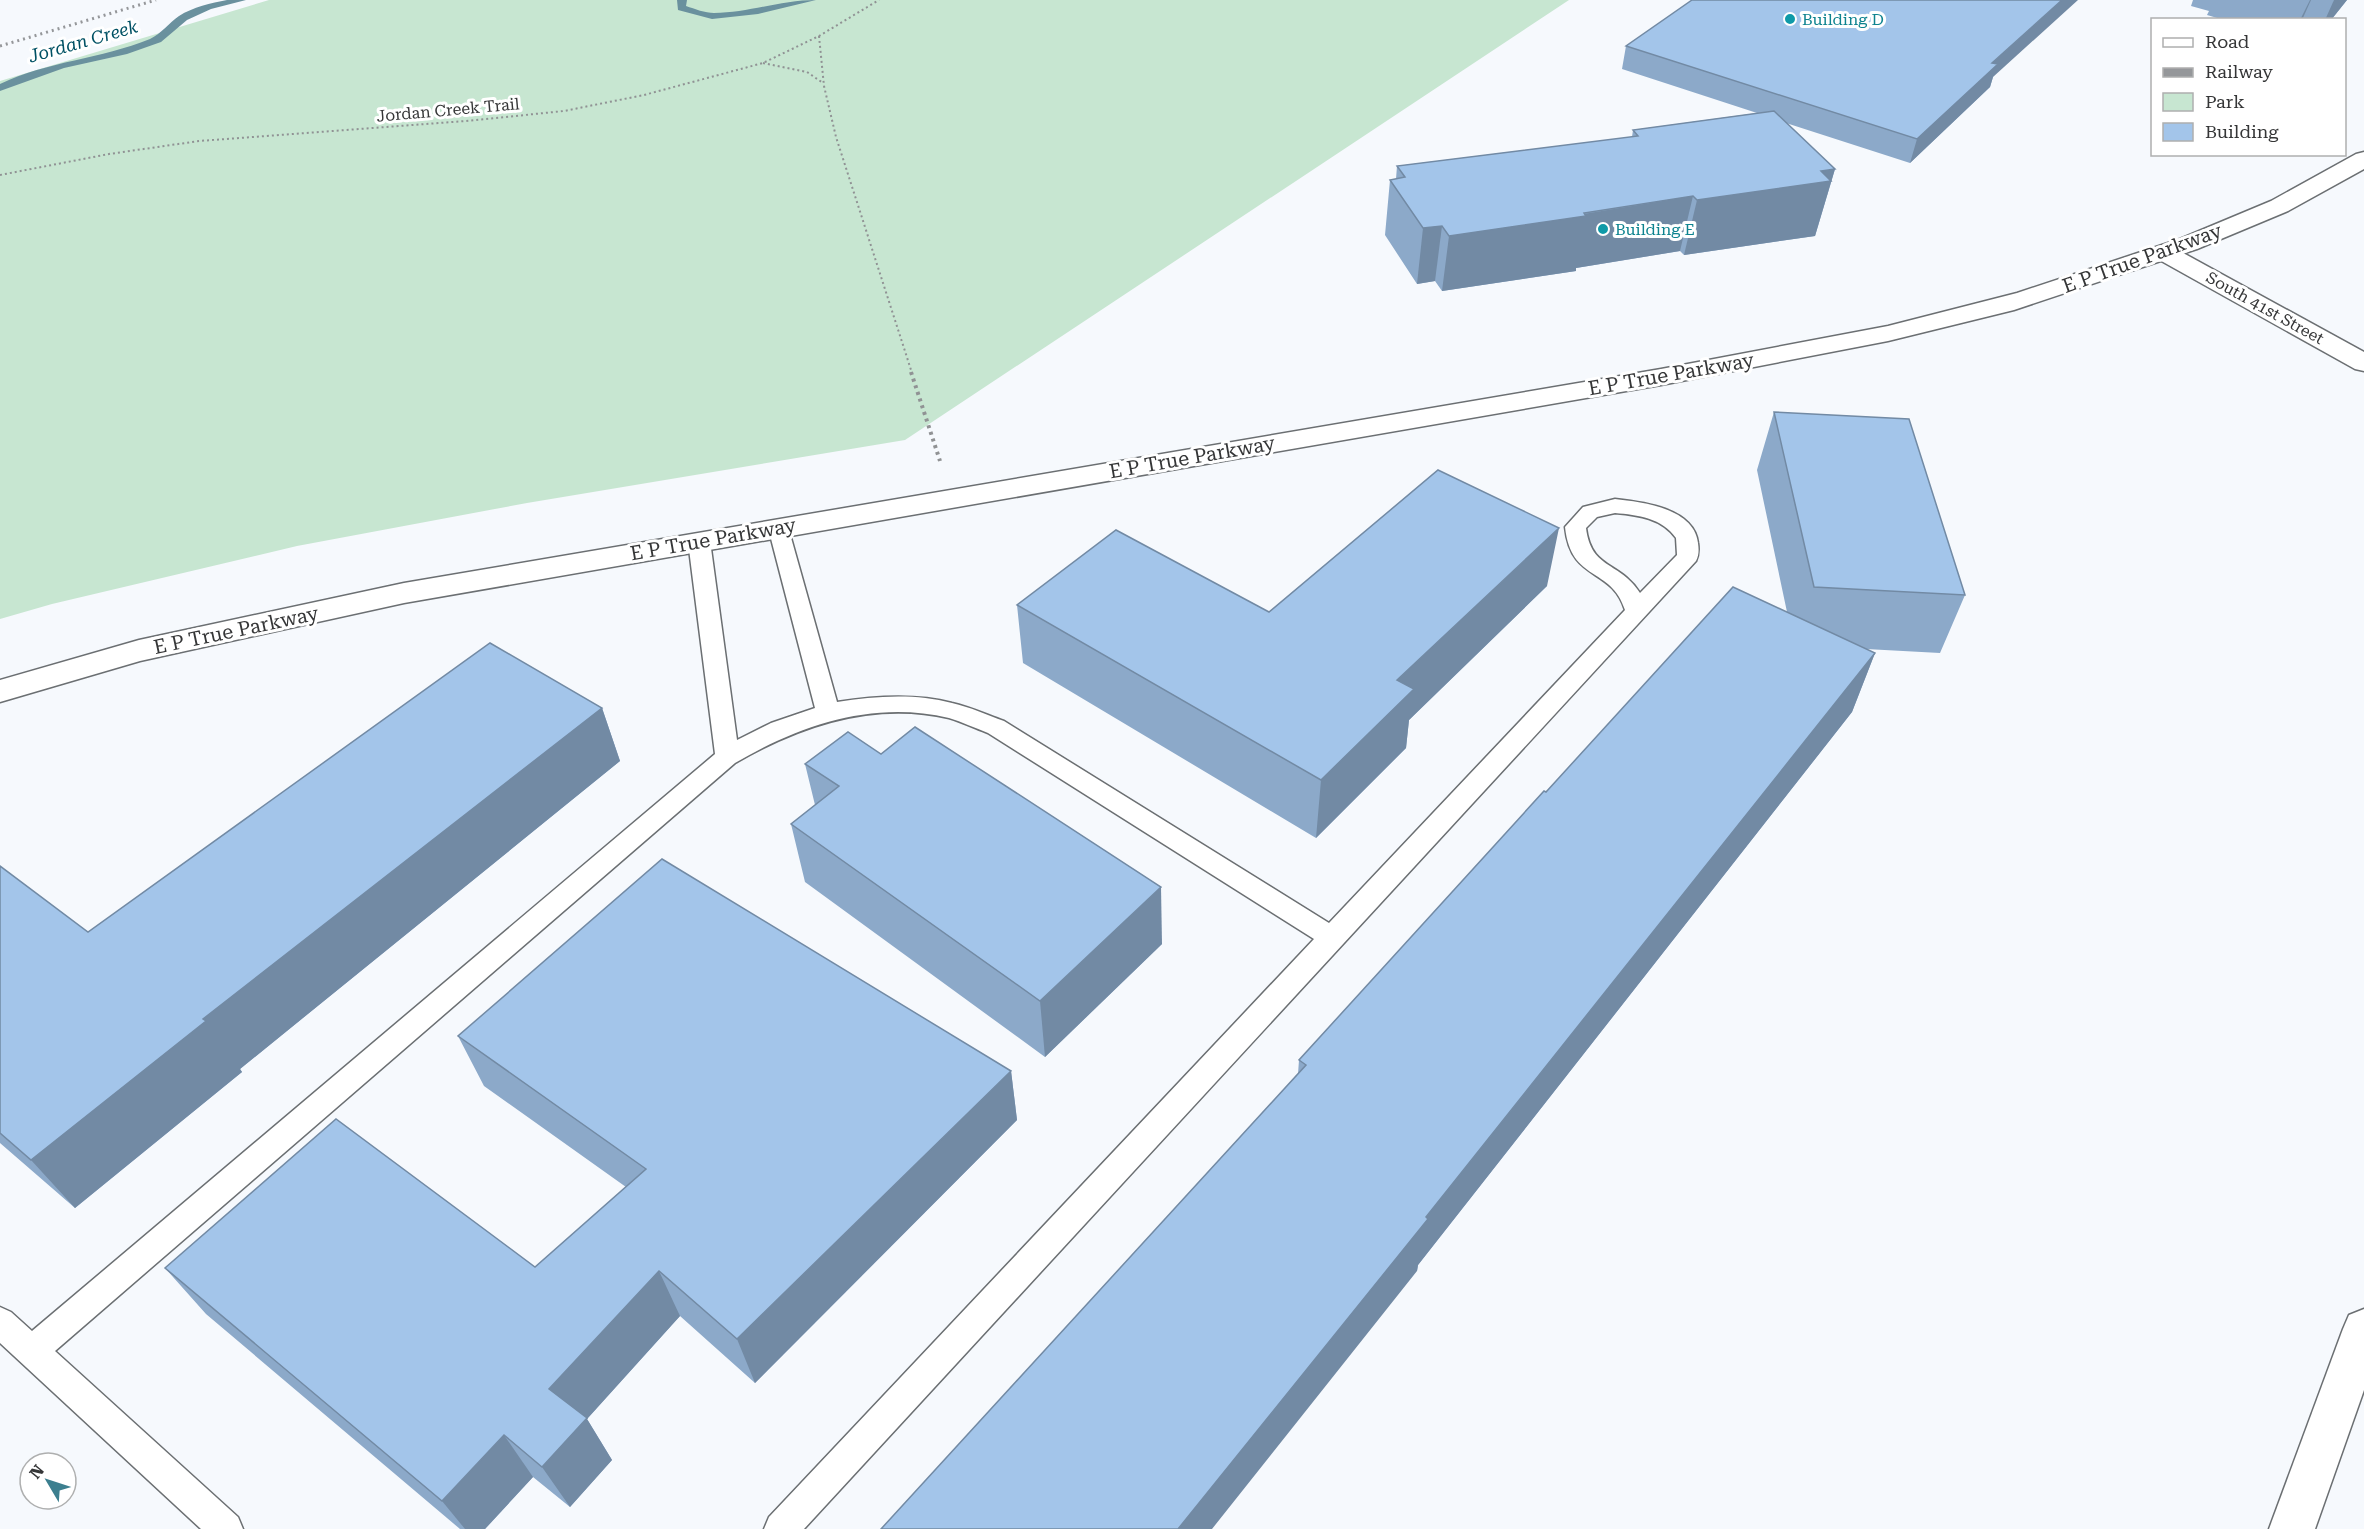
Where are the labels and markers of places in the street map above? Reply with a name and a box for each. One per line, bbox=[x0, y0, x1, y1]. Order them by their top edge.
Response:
place label: Building D bbox=[1802, 10, 1884, 29]
marker: Building D bbox=[1783, 12, 1797, 26]
place label: Building E bbox=[1615, 220, 1695, 239]
marker: Building E bbox=[1596, 222, 1610, 236]

